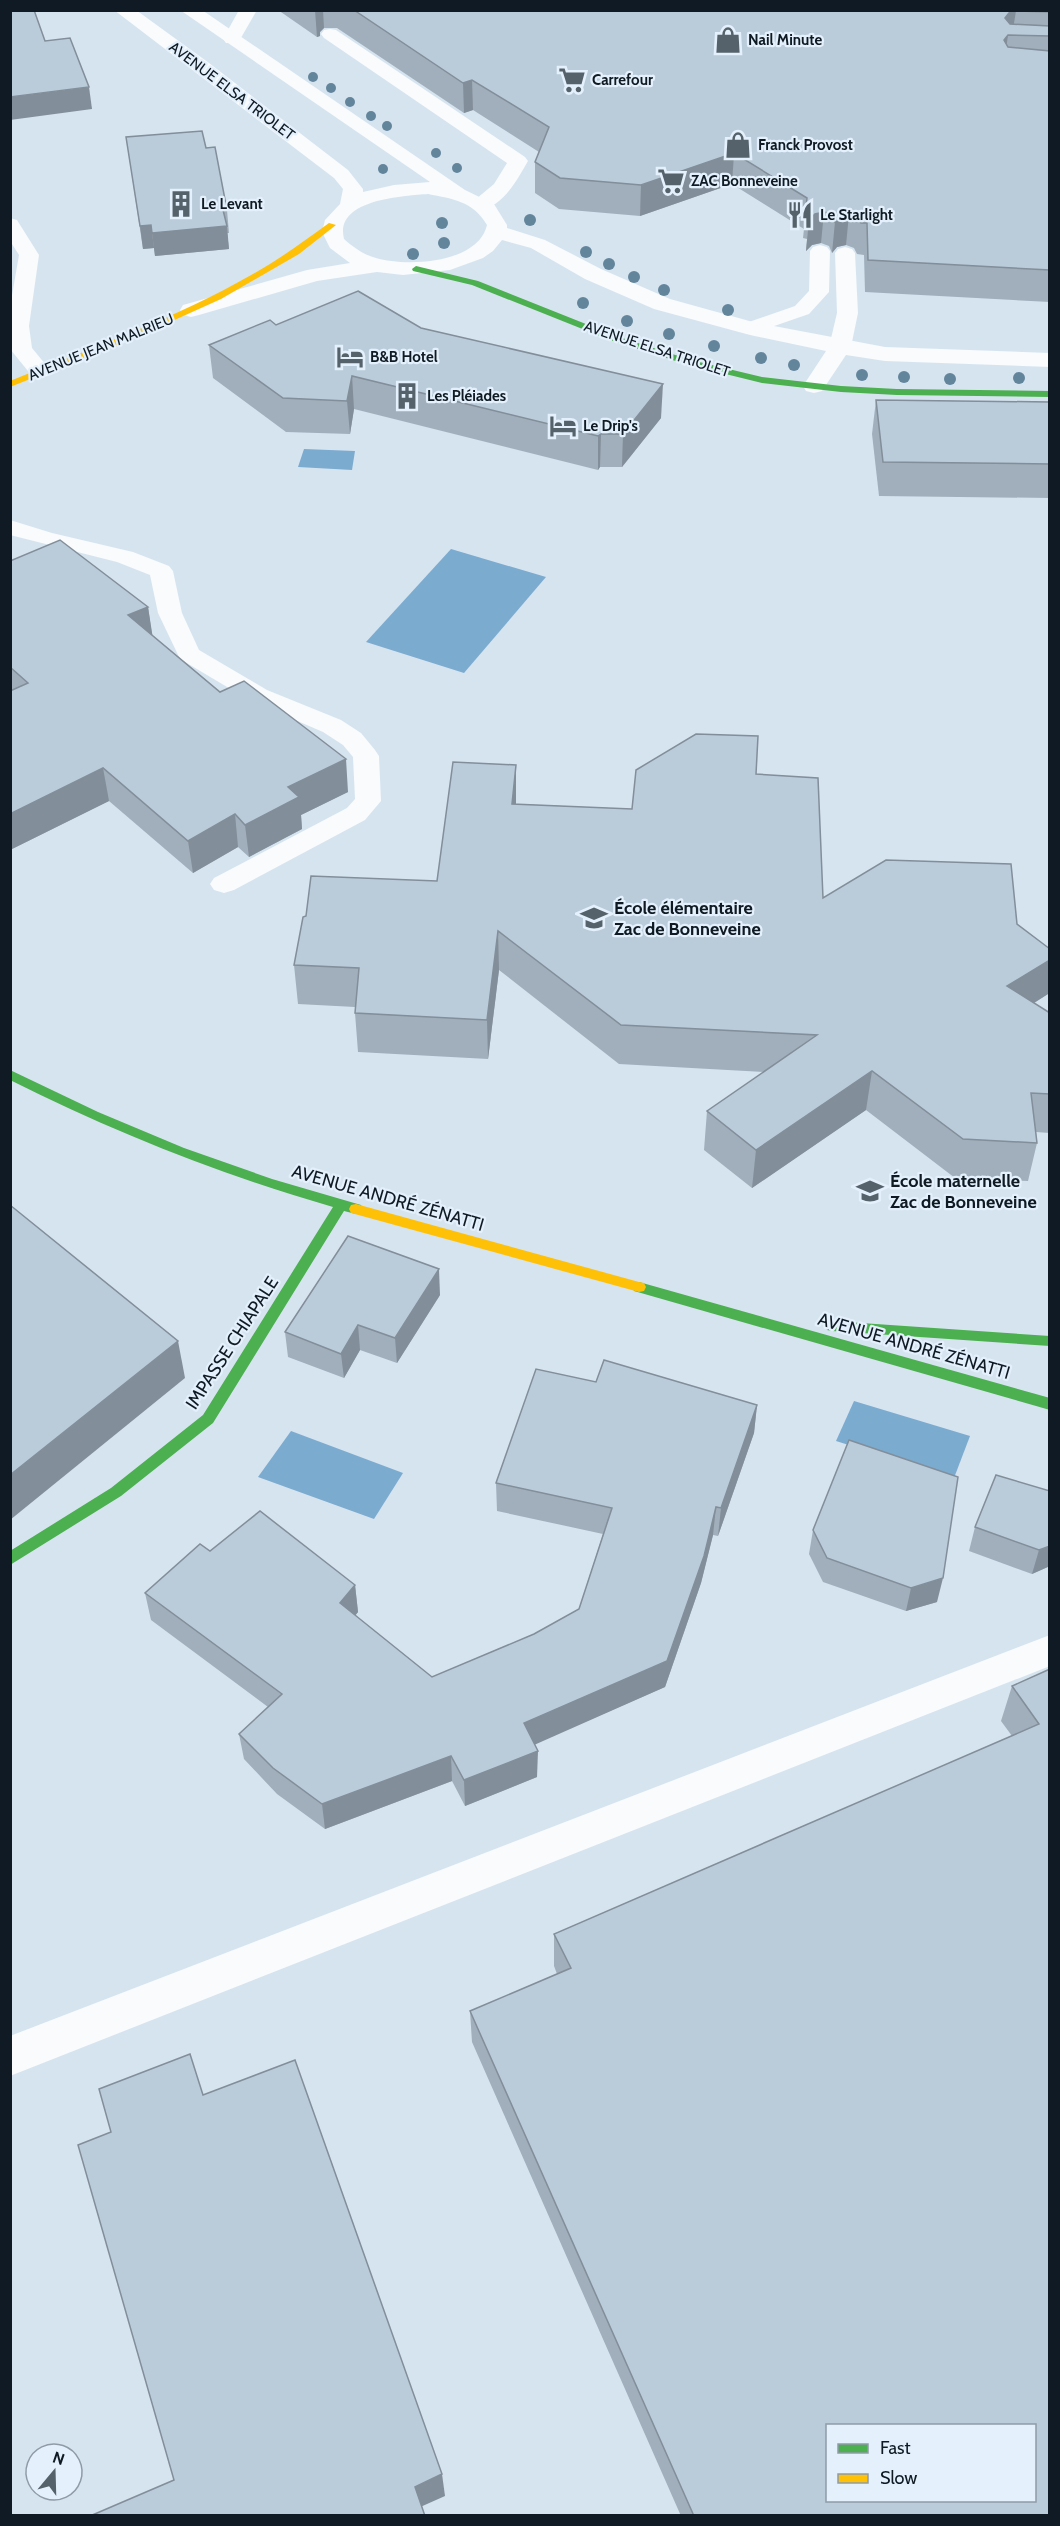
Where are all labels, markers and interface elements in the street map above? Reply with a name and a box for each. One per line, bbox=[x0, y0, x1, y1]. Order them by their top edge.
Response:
shop icon: Nail Minute bbox=[713, 25, 743, 55]
place label: Nail Minute bbox=[748, 31, 822, 49]
street label: AVENUE ELSA TRIOLET bbox=[166, 38, 298, 144]
supermarket icon: Carrefour bbox=[557, 65, 587, 95]
place label: Carrefour bbox=[592, 71, 653, 89]
shop icon: Franck Provost bbox=[723, 130, 753, 160]
place label: Franck Provost bbox=[758, 136, 853, 154]
supermarket icon: ZAC Bonneveine bbox=[656, 166, 686, 196]
place label: ZAC Bonneveine bbox=[691, 172, 798, 190]
building icon: Le Levant bbox=[166, 189, 196, 219]
place label: Le Levant bbox=[201, 195, 263, 213]
restaurant icon: Le Starlight bbox=[785, 200, 815, 230]
place label: Le Starlight bbox=[820, 206, 893, 224]
street label: AVENUE JEAN MALRIEU bbox=[26, 310, 176, 384]
street label: AVENUE ELSA TRIOLET bbox=[582, 317, 732, 381]
hotel icon: B&B Hotel bbox=[335, 342, 365, 372]
place label: B&B Hotel bbox=[370, 348, 438, 366]
building icon: Les Pléiades bbox=[392, 381, 422, 411]
place label: Les Pléiades bbox=[427, 387, 506, 405]
hotel icon: Le Drip's bbox=[548, 411, 578, 441]
place label: Le Drip's bbox=[583, 417, 638, 435]
place label: École élémentaire Zac de Bonneveine bbox=[614, 897, 761, 940]
school or university icon: École élémentaire Zac de Bonneveine bbox=[579, 903, 609, 933]
street label: AVENUE ANDRÉ ZÉNATTI bbox=[289, 1160, 487, 1236]
place label: École maternelle Zac de Bonneveine bbox=[890, 1170, 1037, 1213]
school or university icon: École maternelle Zac de Bonneveine bbox=[855, 1176, 885, 1206]
street label: IMPASSE CHIAPALE bbox=[181, 1272, 283, 1414]
street label: AVENUE ANDRÉ ZÉNATTI bbox=[815, 1308, 1013, 1384]
legend bbox=[826, 2424, 1036, 2502]
text: Fast bbox=[880, 2437, 911, 2459]
north arrow bbox=[24, 2442, 84, 2502]
text: N bbox=[50, 2447, 67, 2469]
text: Slow bbox=[880, 2467, 917, 2489]

